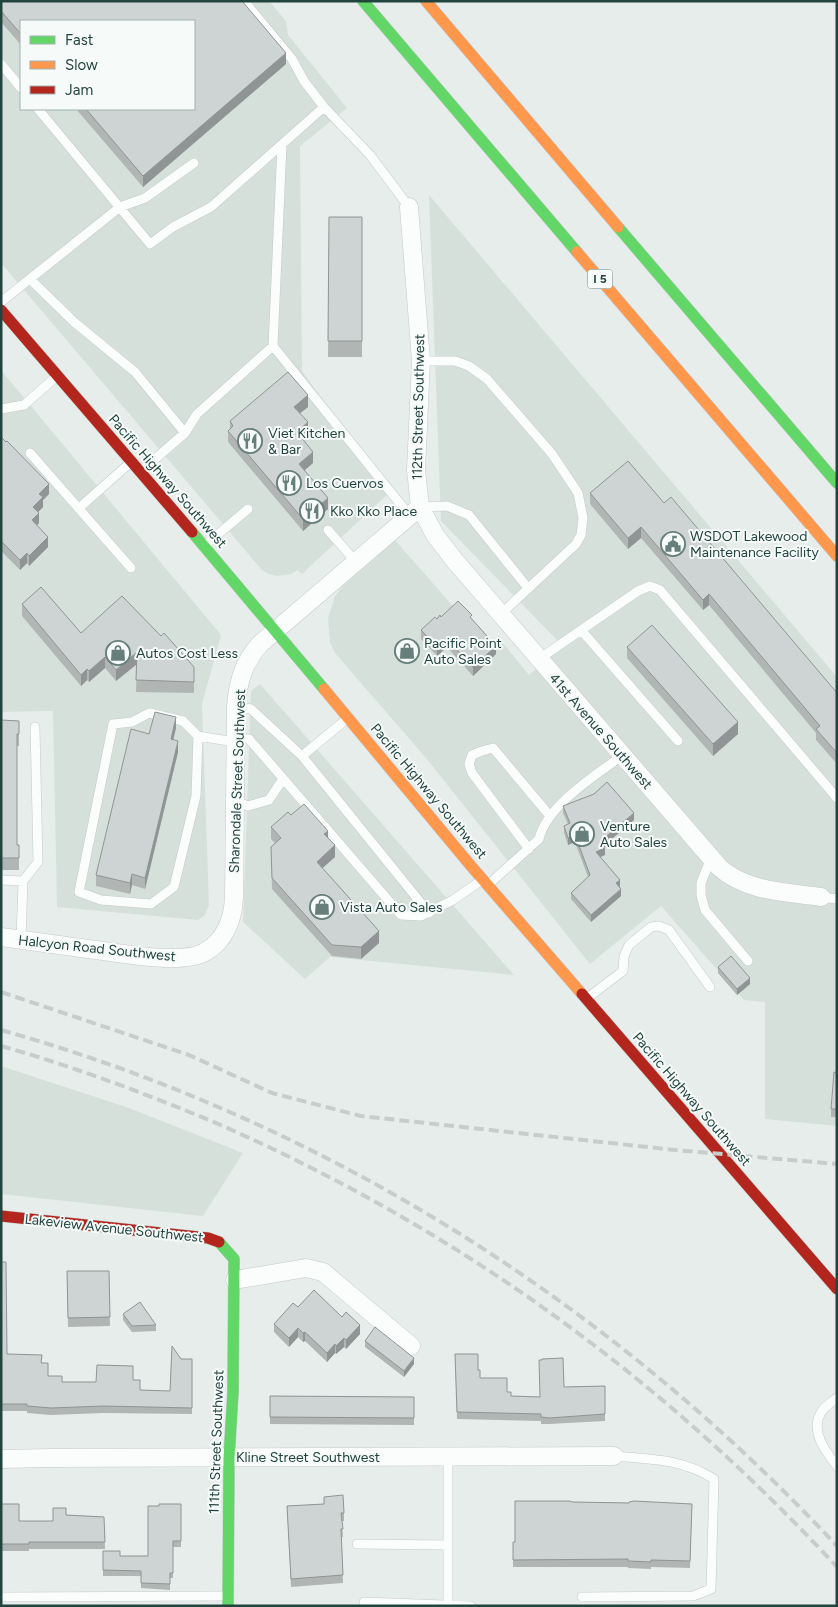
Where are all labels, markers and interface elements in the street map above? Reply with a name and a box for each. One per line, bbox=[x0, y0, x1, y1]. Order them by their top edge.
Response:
legend bbox=[20, 20, 195, 110]
text: Fast bbox=[65, 31, 94, 49]
text: Slow bbox=[65, 56, 98, 74]
text: Jam bbox=[65, 81, 93, 99]
road number: I 5 bbox=[588, 270, 612, 288]
street label: 112th Street Southwest bbox=[409, 334, 428, 480]
street label: Pacific Highway Southwest bbox=[105, 411, 230, 552]
place label: Viet Kitchen & Bar bbox=[268, 425, 345, 458]
restaurant icon: Viet Kitchen & Bar bbox=[237, 428, 263, 454]
restaurant icon: Los Cuervos bbox=[276, 470, 302, 496]
place label: Los Cuervos bbox=[306, 475, 383, 492]
restaurant icon: Kko Kko Place bbox=[299, 498, 325, 524]
place label: Kko Kko Place bbox=[330, 503, 417, 520]
place label: WSDOT Lakewood Maintenance Facility bbox=[690, 528, 819, 561]
public building icon: WSDOT Lakewood Maintenance Facility bbox=[660, 531, 686, 557]
place label: Pacific Point Auto Sales bbox=[424, 635, 502, 668]
shop icon: Pacific Point Auto Sales bbox=[394, 638, 420, 664]
shop icon: Autos Cost Less bbox=[105, 640, 131, 666]
place label: Autos Cost Less bbox=[136, 645, 238, 662]
street label: 41st Avenue Southwest bbox=[546, 670, 656, 793]
street label: Sharondale Street Southwest bbox=[226, 689, 249, 873]
street label: Pacific Highway Southwest bbox=[367, 720, 490, 862]
place label: Venture Auto Sales bbox=[600, 818, 667, 851]
shop icon: Venture Auto Sales bbox=[569, 821, 595, 847]
shop icon: Vista Auto Sales bbox=[309, 894, 335, 920]
place label: Vista Auto Sales bbox=[340, 899, 442, 916]
street label: Halcyon Road Southwest bbox=[17, 932, 177, 965]
street label: Pacific Highway Southwest bbox=[629, 1029, 754, 1170]
street label: Lakeview Avenue Southwest bbox=[24, 1211, 204, 1246]
street label: 111th Street Southwest bbox=[205, 1370, 228, 1514]
street label: Kline Street Southwest bbox=[236, 1449, 380, 1466]

